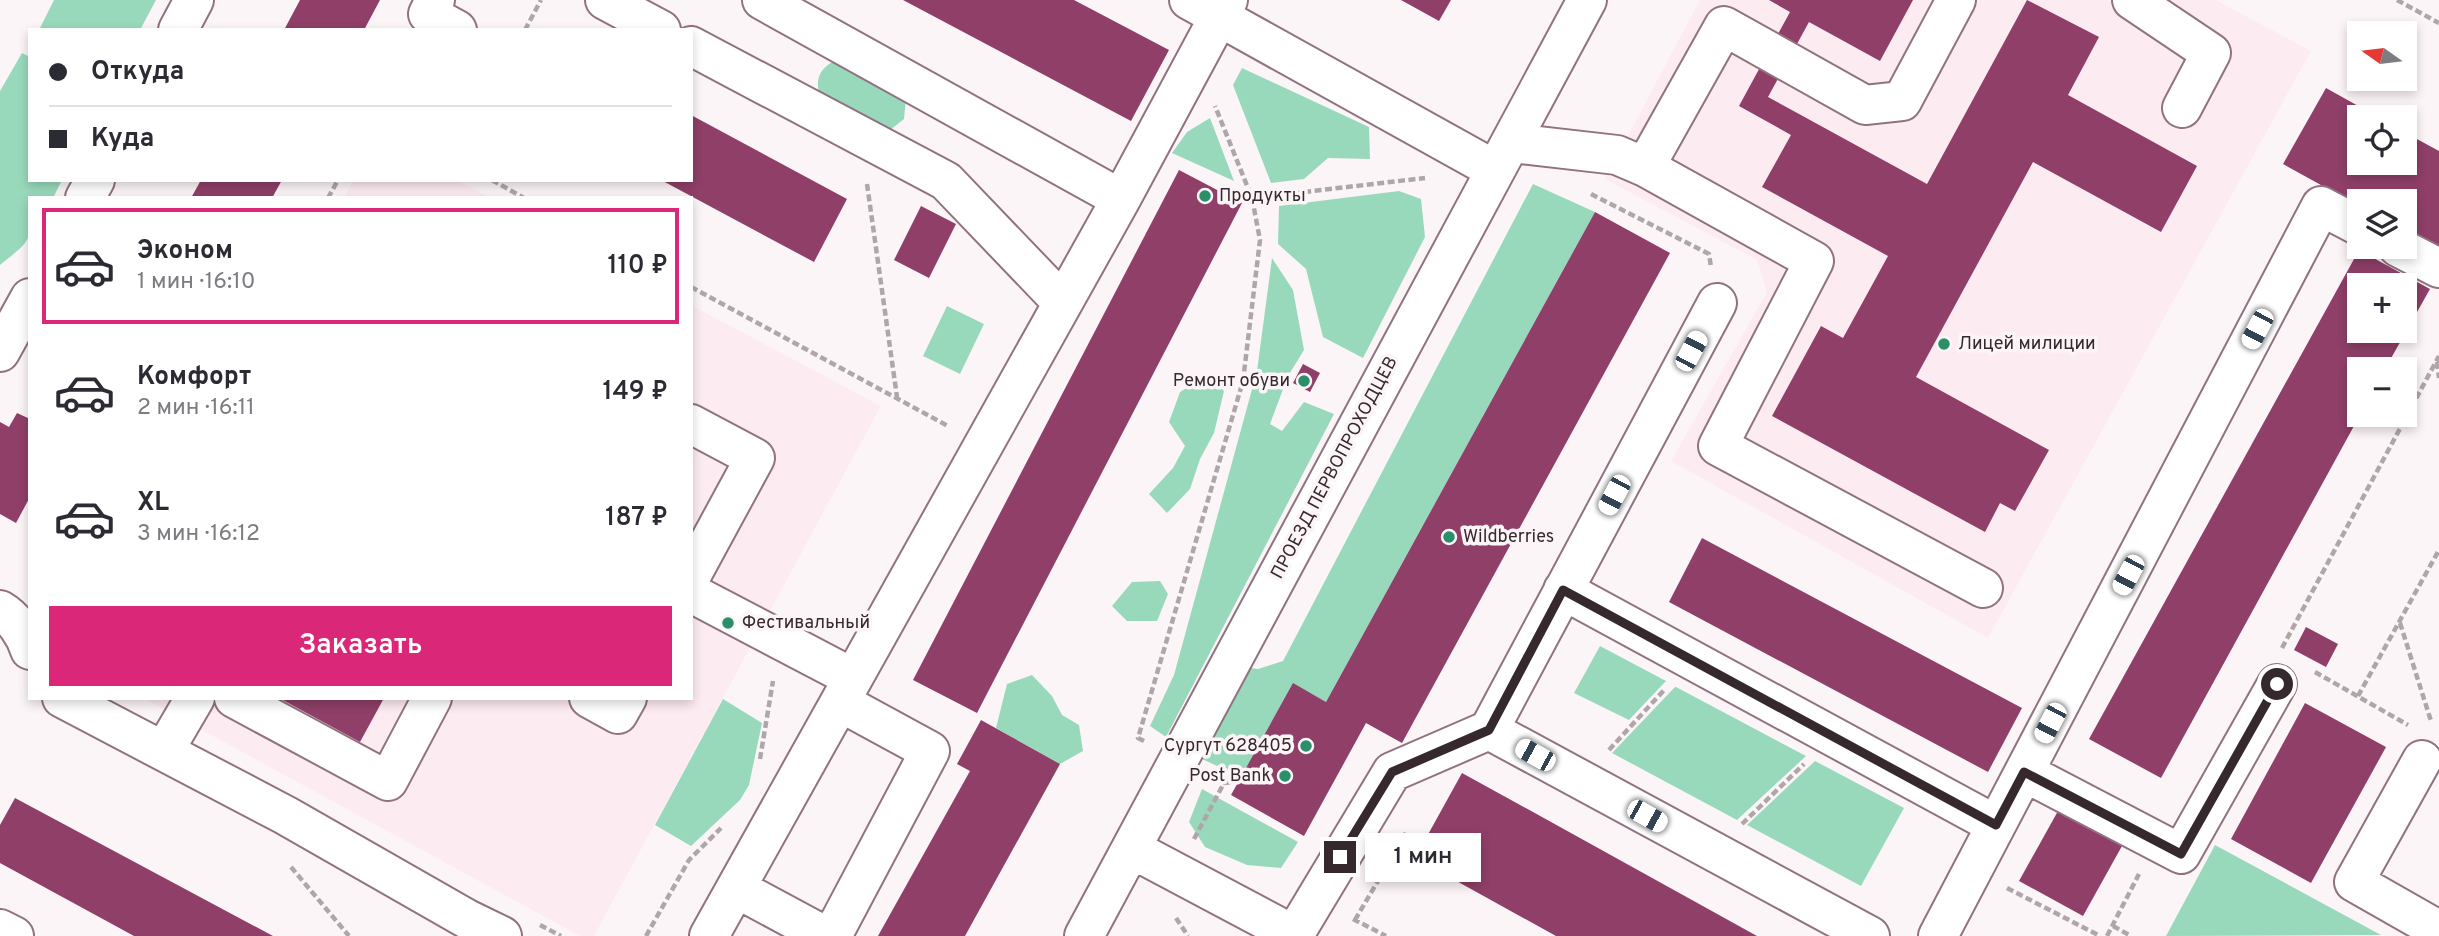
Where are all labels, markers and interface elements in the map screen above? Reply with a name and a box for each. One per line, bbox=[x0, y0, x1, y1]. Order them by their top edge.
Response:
north arrow bbox=[2347, 21, 2417, 91]
map controls bbox=[2347, 21, 2417, 427]
text: Откуда bbox=[91, 56, 184, 89]
button: locate bbox=[2347, 105, 2417, 175]
text: Куда bbox=[91, 123, 154, 156]
place label: Продукты bbox=[1219, 185, 1306, 208]
marker: Продукты bbox=[1197, 188, 1213, 204]
button: layers bbox=[2347, 189, 2417, 259]
icon: car bbox=[53, 235, 116, 298]
text: Эконом bbox=[137, 235, 233, 268]
text: 110 ₽ bbox=[607, 250, 668, 283]
text: 1 мин · 16:10 bbox=[137, 268, 256, 297]
button: + bbox=[2347, 273, 2417, 343]
car bbox=[2238, 306, 2277, 352]
car bbox=[1672, 328, 1711, 374]
place label: Лицей милиции bbox=[1958, 333, 2096, 356]
marker: Лицей милиции bbox=[1936, 336, 1952, 352]
street label: ПРОЕЗД ПЕРВОПРОХОДЦЕВ bbox=[1266, 353, 1404, 583]
button: − bbox=[2347, 357, 2417, 427]
icon: car bbox=[53, 361, 116, 424]
text: Комфорт bbox=[137, 361, 251, 394]
place label: Ремонт обуви bbox=[1173, 370, 1290, 393]
marker: Ремонт обуви bbox=[1296, 373, 1312, 389]
text: 149 ₽ bbox=[602, 376, 668, 409]
text: 2 мин · 16:11 bbox=[137, 394, 255, 423]
car bbox=[1595, 472, 1634, 518]
icon: car bbox=[53, 487, 116, 550]
text: XL bbox=[137, 487, 169, 520]
text: 187 ₽ bbox=[605, 502, 668, 535]
text: 3 мин · 16:12 bbox=[137, 520, 260, 549]
place label: Wildberries bbox=[1463, 526, 1554, 549]
marker: Wildberries bbox=[1441, 529, 1457, 545]
car bbox=[2109, 552, 2148, 598]
button: Заказать bbox=[49, 606, 672, 686]
place label: Фестивальный bbox=[742, 612, 870, 635]
marker: Фестивальный bbox=[720, 615, 736, 631]
route start bbox=[2261, 668, 2293, 700]
car bbox=[2031, 700, 2070, 746]
place label: Сургут 628405 bbox=[1164, 735, 1292, 758]
car bbox=[1512, 736, 1559, 774]
marker: Сургут 628405 bbox=[1298, 738, 1314, 754]
place label: Post Bank bbox=[1189, 765, 1271, 788]
marker: Post Bank bbox=[1277, 768, 1293, 784]
car bbox=[1624, 797, 1671, 835]
callout: 1 мин bbox=[1364, 832, 1480, 882]
route end bbox=[1324, 841, 1356, 873]
text: 1 мин bbox=[1394, 843, 1452, 872]

